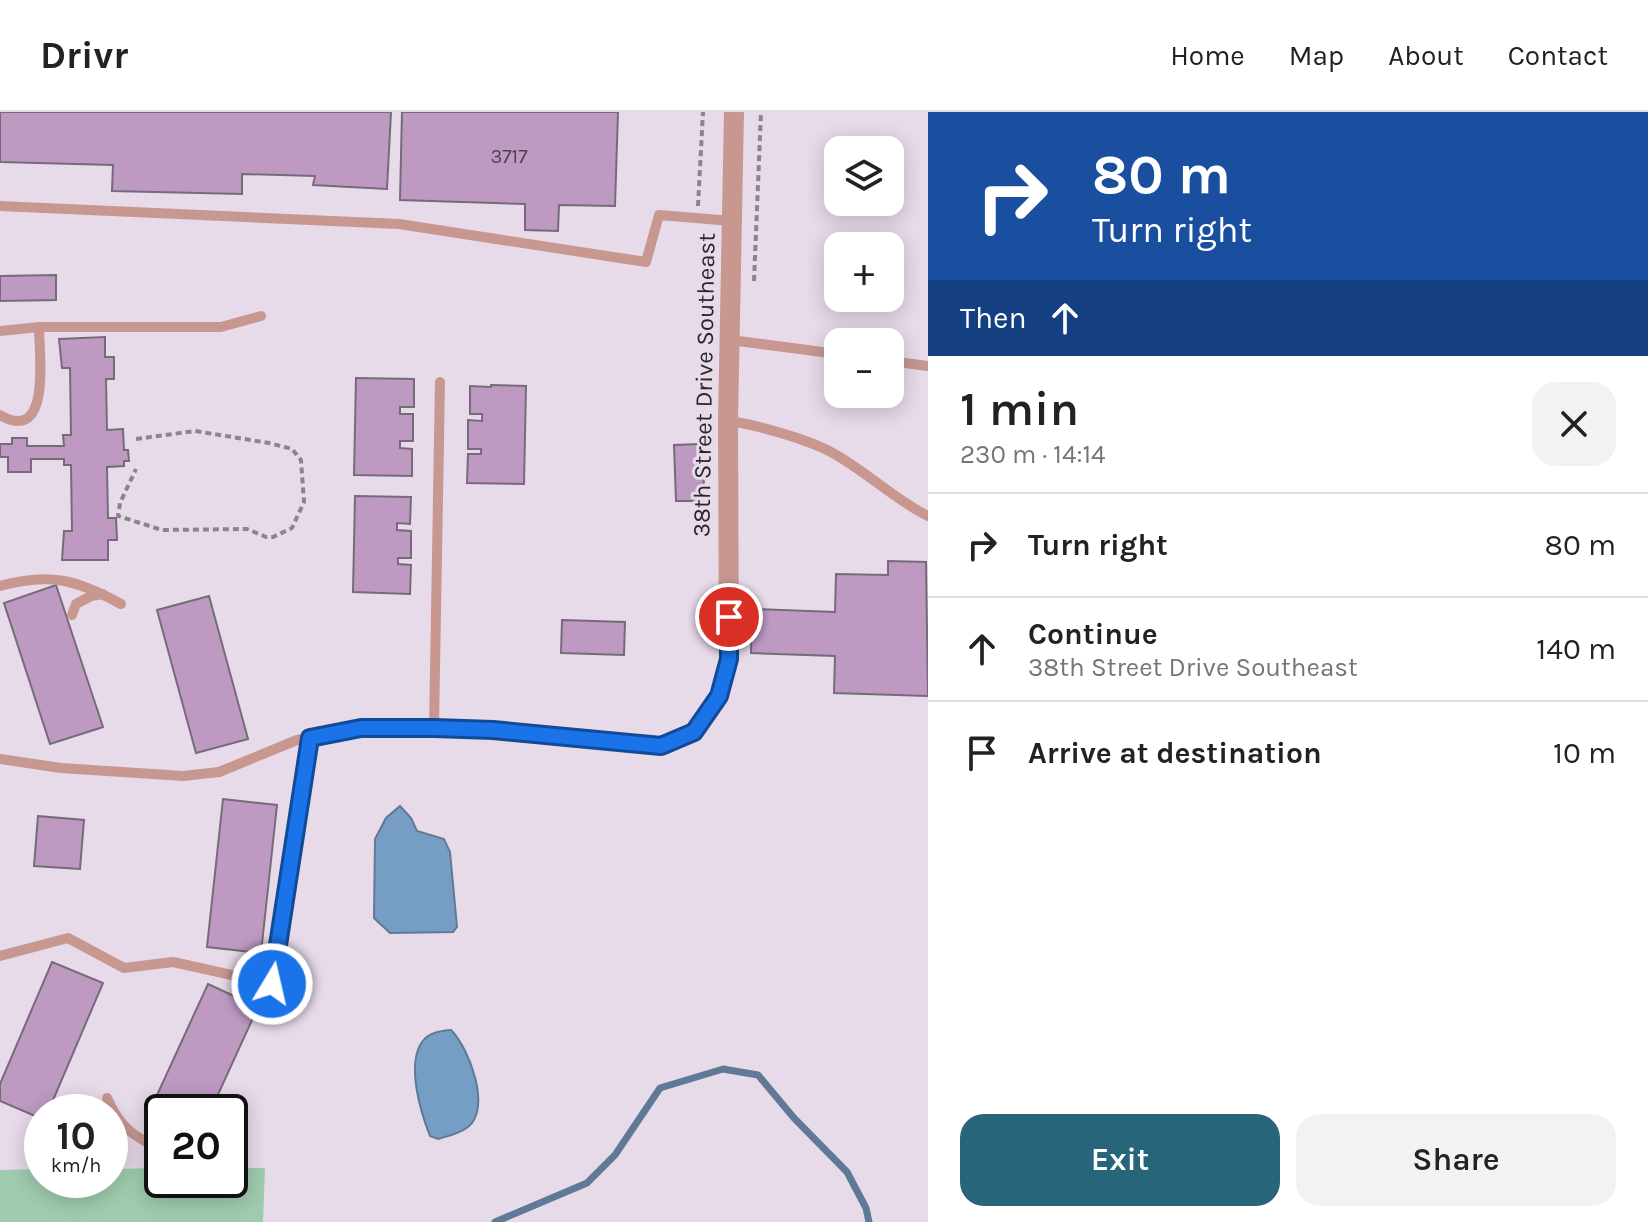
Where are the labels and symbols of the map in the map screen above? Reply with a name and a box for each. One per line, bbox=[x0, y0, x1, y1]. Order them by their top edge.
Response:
house number: 3717 bbox=[490, 145, 528, 168]
street label: 38th Street Drive Southeast bbox=[687, 233, 721, 537]
pin bbox=[695, 583, 763, 651]
position arrow bbox=[230, 942, 314, 1026]
speed limit sign: 20 bbox=[144, 1094, 248, 1198]

